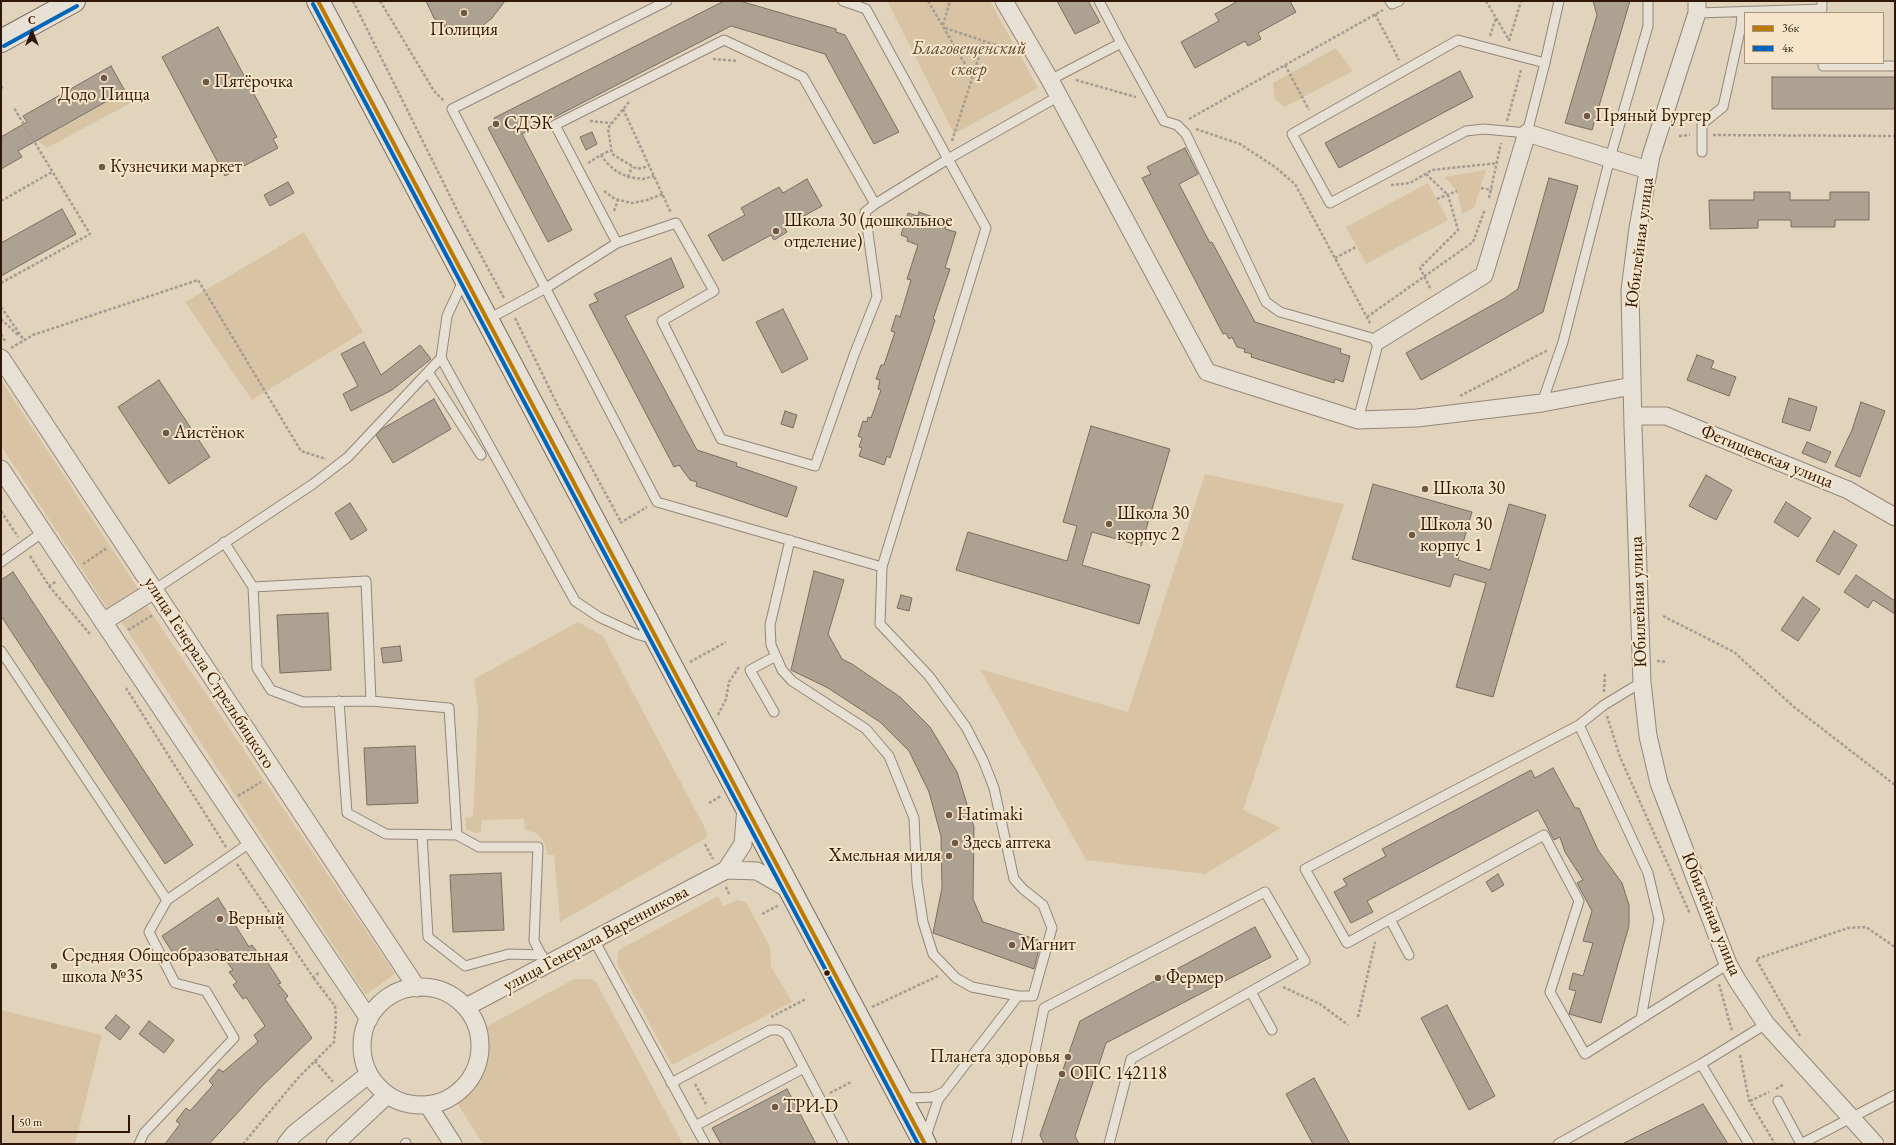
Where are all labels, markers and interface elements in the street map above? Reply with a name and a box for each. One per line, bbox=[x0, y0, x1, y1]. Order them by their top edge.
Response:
marker: Полиция bbox=[459, 8, 469, 18]
north arrow bbox=[12, 12, 52, 52]
legend bbox=[1744, 12, 1884, 64]
text: С bbox=[28, 13, 36, 27]
place label: Полиция bbox=[430, 19, 498, 41]
text: 36к bbox=[1782, 20, 1799, 36]
park label: Благовещенский сквер bbox=[912, 38, 1026, 80]
text: 4к bbox=[1782, 40, 1794, 56]
place label: Пятёрочка bbox=[214, 71, 293, 93]
marker: Додо Пицца bbox=[99, 73, 109, 83]
marker: Пятёрочка bbox=[201, 77, 211, 87]
place label: Додо Пицца bbox=[58, 84, 150, 106]
place label: Пряный Бургер bbox=[1595, 105, 1711, 127]
marker: Пряный Бургер bbox=[1582, 111, 1592, 121]
place label: СДЭК bbox=[504, 113, 553, 135]
marker: СДЭК bbox=[491, 119, 501, 129]
place label: Кузнечики маркет bbox=[110, 156, 242, 178]
marker: Кузнечики маркет bbox=[97, 162, 107, 172]
street label: Юбилейная улица bbox=[1621, 176, 1659, 310]
place label: Школа 30 (дошкольное отделение) bbox=[784, 210, 953, 252]
marker: Школа 30 (дошкольное отделение) bbox=[771, 226, 781, 236]
street label: Фетищевская улица bbox=[1698, 421, 1836, 493]
place label: Аистёнок bbox=[174, 422, 245, 444]
marker: Аистёнок bbox=[161, 428, 171, 438]
place label: Школа 30 bbox=[1433, 478, 1505, 500]
marker: Школа 30 bbox=[1420, 484, 1430, 494]
place label: Школа 30 корпус 2 bbox=[1117, 503, 1189, 546]
place label: Школа 30 корпус 1 bbox=[1420, 514, 1492, 556]
marker: Школа 30 корпус 2 bbox=[1104, 519, 1114, 529]
marker: Школа 30 корпус 1 bbox=[1407, 530, 1417, 540]
street label: Юбилейная улица bbox=[1626, 536, 1652, 668]
street label: улица Генерала Стрельбицкого bbox=[139, 573, 279, 773]
place label: Hatimaki bbox=[957, 804, 1023, 826]
marker: Hatimaki bbox=[944, 810, 954, 820]
place label: Здесь аптека bbox=[963, 832, 1051, 854]
marker: Здесь аптека bbox=[950, 838, 960, 848]
place label: Хмельная миля bbox=[829, 845, 941, 867]
street label: Юбилейная улица bbox=[1676, 849, 1746, 979]
marker: Хмельная миля bbox=[944, 851, 954, 861]
street label: улица Генерала Варенникова bbox=[500, 881, 692, 997]
place label: Верный bbox=[228, 908, 285, 930]
marker: Верный bbox=[215, 914, 225, 924]
place label: Магнит bbox=[1020, 934, 1076, 956]
marker: Магнит bbox=[1007, 940, 1017, 950]
place label: Средняя Общеобразовательная школа №35 bbox=[62, 945, 289, 988]
marker: Средняя Общеобразовательная школа №35 bbox=[49, 961, 59, 971]
place label: Фермер bbox=[1166, 967, 1224, 989]
unlabelled marker bbox=[822, 968, 832, 978]
marker: Фермер bbox=[1153, 973, 1163, 983]
place label: Планета здоровья bbox=[930, 1046, 1060, 1068]
marker: Планета здоровья bbox=[1063, 1052, 1073, 1062]
place label: ОПС 142118 bbox=[1070, 1063, 1167, 1085]
marker: ОПС 142118 bbox=[1057, 1069, 1067, 1079]
place label: ТРИ-D bbox=[783, 1096, 838, 1118]
marker: ТРИ-D bbox=[770, 1102, 780, 1112]
scale bar bbox=[14, 1107, 132, 1133]
text: 50 m bbox=[19, 1114, 42, 1130]

